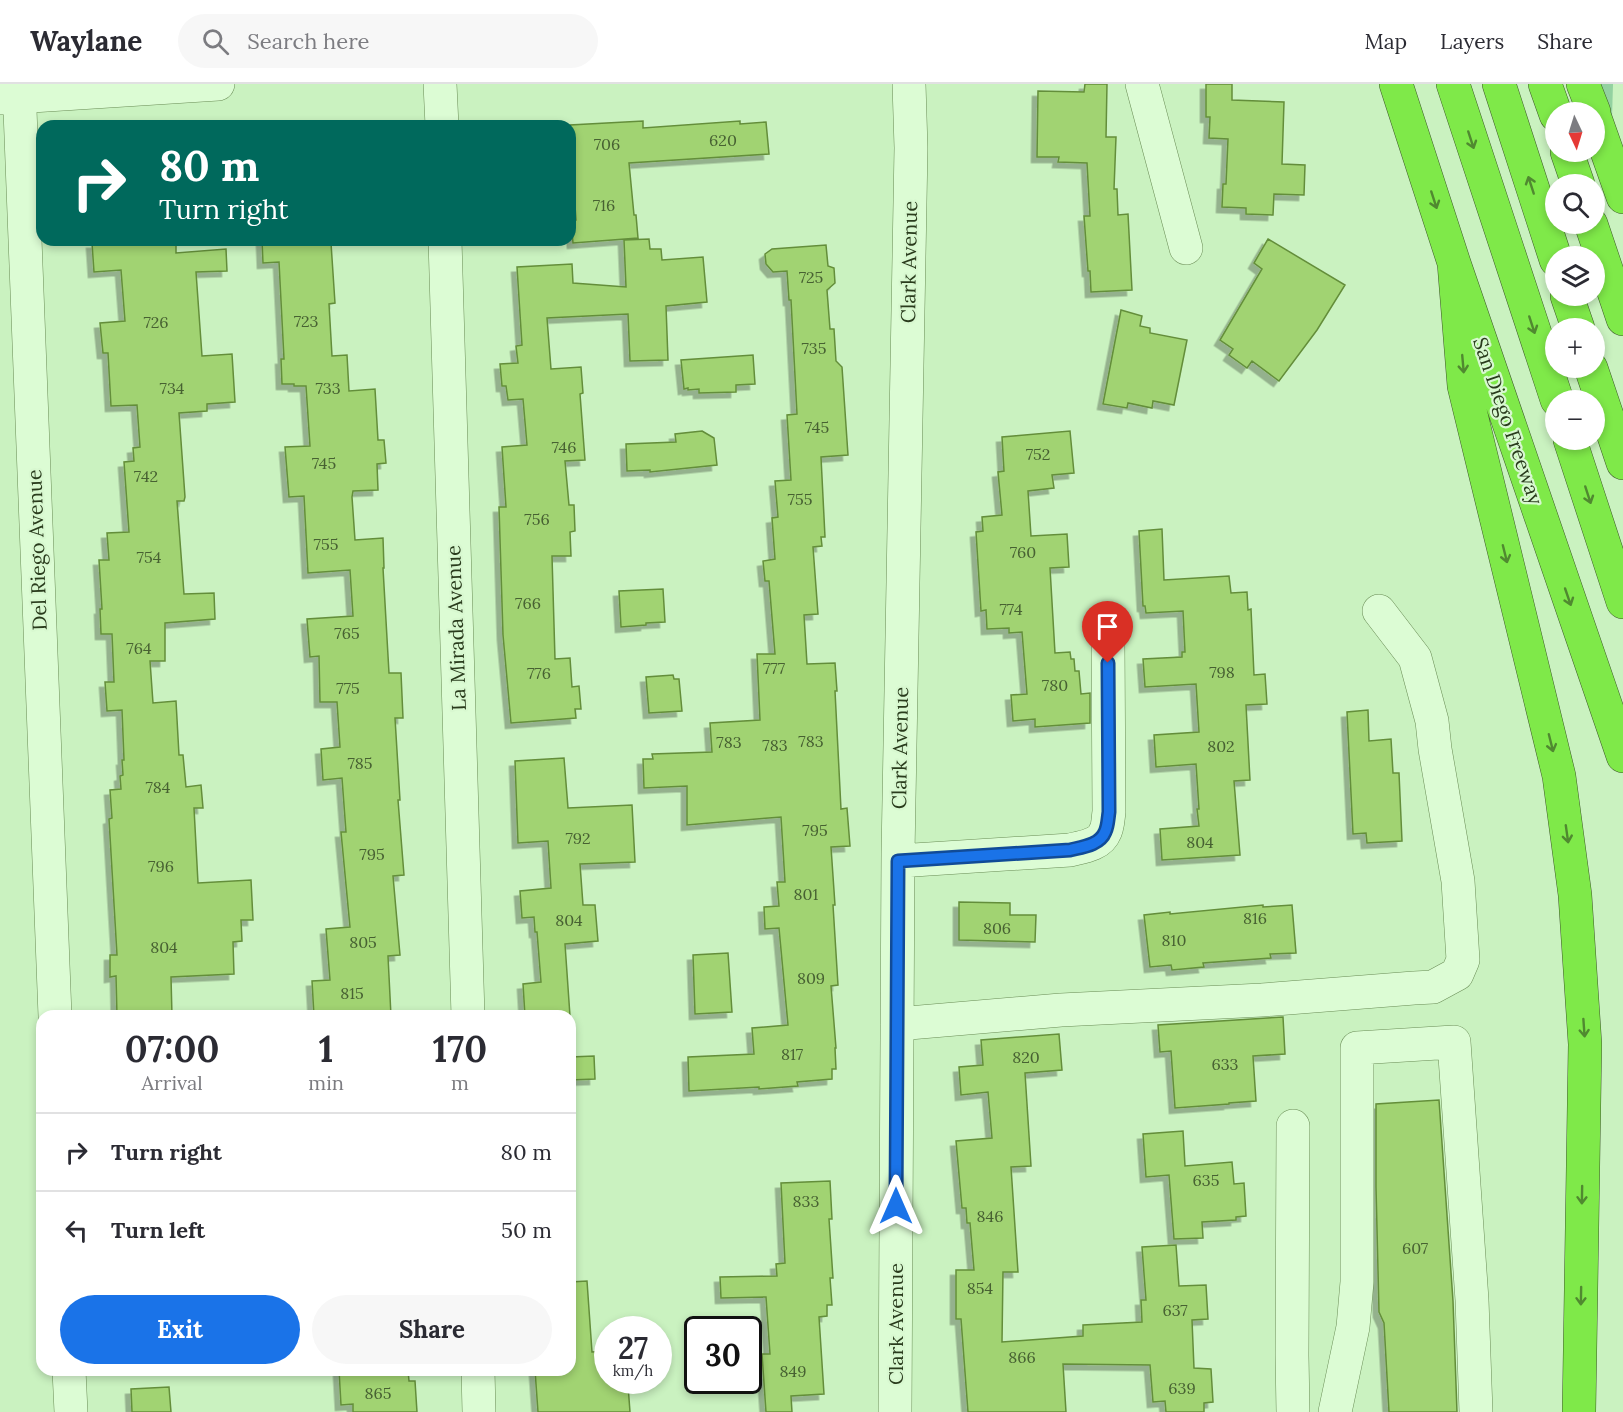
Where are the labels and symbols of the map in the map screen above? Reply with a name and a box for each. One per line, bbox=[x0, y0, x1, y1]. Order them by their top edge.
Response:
north arrow bbox=[1545, 102, 1605, 162]
house number: 620 bbox=[709, 130, 737, 150]
one-way arrow bbox=[1466, 130, 1477, 149]
house number: 706 bbox=[594, 134, 620, 154]
one-way arrow bbox=[1525, 176, 1536, 195]
one-way arrow bbox=[1429, 190, 1440, 209]
house number: 716 bbox=[593, 195, 615, 215]
street label: Clark Avenue bbox=[895, 201, 922, 323]
house number: 725 bbox=[799, 267, 823, 287]
house number: 723 bbox=[294, 311, 318, 331]
house number: 726 bbox=[143, 312, 169, 332]
one-way arrow bbox=[1527, 315, 1538, 334]
street label: San Diego Freeway bbox=[1468, 334, 1549, 508]
house number: 735 bbox=[801, 338, 827, 358]
one-way arrow bbox=[1457, 353, 1468, 373]
house number: 734 bbox=[160, 378, 185, 398]
house number: 733 bbox=[315, 378, 341, 398]
house number: 745 bbox=[805, 417, 829, 437]
house number: 746 bbox=[551, 437, 577, 457]
house number: 752 bbox=[1026, 444, 1050, 464]
house number: 745 bbox=[312, 453, 336, 473]
house number: 742 bbox=[134, 466, 158, 486]
street label: Del Riego Avenue bbox=[21, 469, 52, 631]
one-way arrow bbox=[1583, 485, 1594, 504]
house number: 755 bbox=[788, 489, 812, 509]
house number: 756 bbox=[524, 509, 550, 529]
house number: 755 bbox=[314, 534, 338, 554]
house number: 760 bbox=[1010, 542, 1036, 562]
one-way arrow bbox=[1500, 544, 1512, 563]
street label: La Mirada Avenue bbox=[440, 545, 471, 711]
house number: 754 bbox=[137, 547, 162, 567]
one-way arrow bbox=[1564, 587, 1575, 606]
house number: 766 bbox=[515, 593, 541, 613]
house number: 774 bbox=[999, 599, 1023, 619]
pin bbox=[1082, 601, 1133, 663]
house number: 765 bbox=[334, 623, 360, 643]
house number: 764 bbox=[126, 638, 152, 658]
house number: 777 bbox=[763, 658, 786, 678]
house number: 798 bbox=[1209, 662, 1235, 682]
house number: 776 bbox=[527, 663, 551, 683]
house number: 780 bbox=[1042, 675, 1068, 695]
house number: 775 bbox=[336, 678, 360, 698]
street label: Clark Avenue bbox=[886, 687, 913, 809]
house number: 783 bbox=[798, 731, 824, 751]
house number: 783 bbox=[716, 732, 742, 752]
one-way arrow bbox=[1546, 733, 1558, 752]
house number: 783 bbox=[762, 735, 788, 755]
house number: 802 bbox=[1207, 736, 1235, 756]
house number: 785 bbox=[347, 753, 373, 773]
house number: 784 bbox=[145, 777, 171, 797]
house number: 795 bbox=[802, 820, 828, 840]
one-way arrow bbox=[1561, 823, 1572, 843]
house number: 792 bbox=[565, 828, 591, 848]
house number: 804 bbox=[1186, 832, 1214, 852]
house number: 795 bbox=[359, 844, 385, 864]
house number: 796 bbox=[148, 856, 174, 876]
house number: 801 bbox=[794, 884, 819, 904]
house number: 816 bbox=[1243, 908, 1267, 928]
house number: 804 bbox=[555, 910, 583, 930]
house number: 806 bbox=[983, 918, 1011, 938]
house number: 810 bbox=[1162, 930, 1186, 950]
house number: 805 bbox=[349, 932, 377, 952]
house number: 804 bbox=[150, 937, 178, 957]
house number: 809 bbox=[797, 968, 825, 988]
house number: 815 bbox=[340, 983, 364, 1003]
one-way arrow bbox=[1578, 1018, 1589, 1037]
house number: 817 bbox=[781, 1044, 804, 1064]
house number: 820 bbox=[1012, 1047, 1040, 1067]
house number: 633 bbox=[1211, 1054, 1239, 1074]
house number: 635 bbox=[1193, 1170, 1219, 1190]
position arrow bbox=[864, 1174, 928, 1238]
one-way arrow bbox=[1577, 1184, 1588, 1204]
house number: 833 bbox=[793, 1191, 819, 1211]
house number: 846 bbox=[977, 1206, 1003, 1226]
house number: 607 bbox=[1402, 1238, 1429, 1258]
street label: Clark Avenue bbox=[883, 1263, 908, 1385]
house number: 854 bbox=[967, 1278, 994, 1298]
one-way arrow bbox=[1575, 1286, 1587, 1306]
house number: 637 bbox=[1162, 1300, 1188, 1320]
speed limit sign: 30 bbox=[684, 1316, 762, 1394]
house number: 866 bbox=[1008, 1347, 1036, 1367]
house number: 849 bbox=[780, 1361, 806, 1381]
house number: 639 bbox=[1168, 1378, 1196, 1398]
house number: 865 bbox=[365, 1383, 391, 1403]

